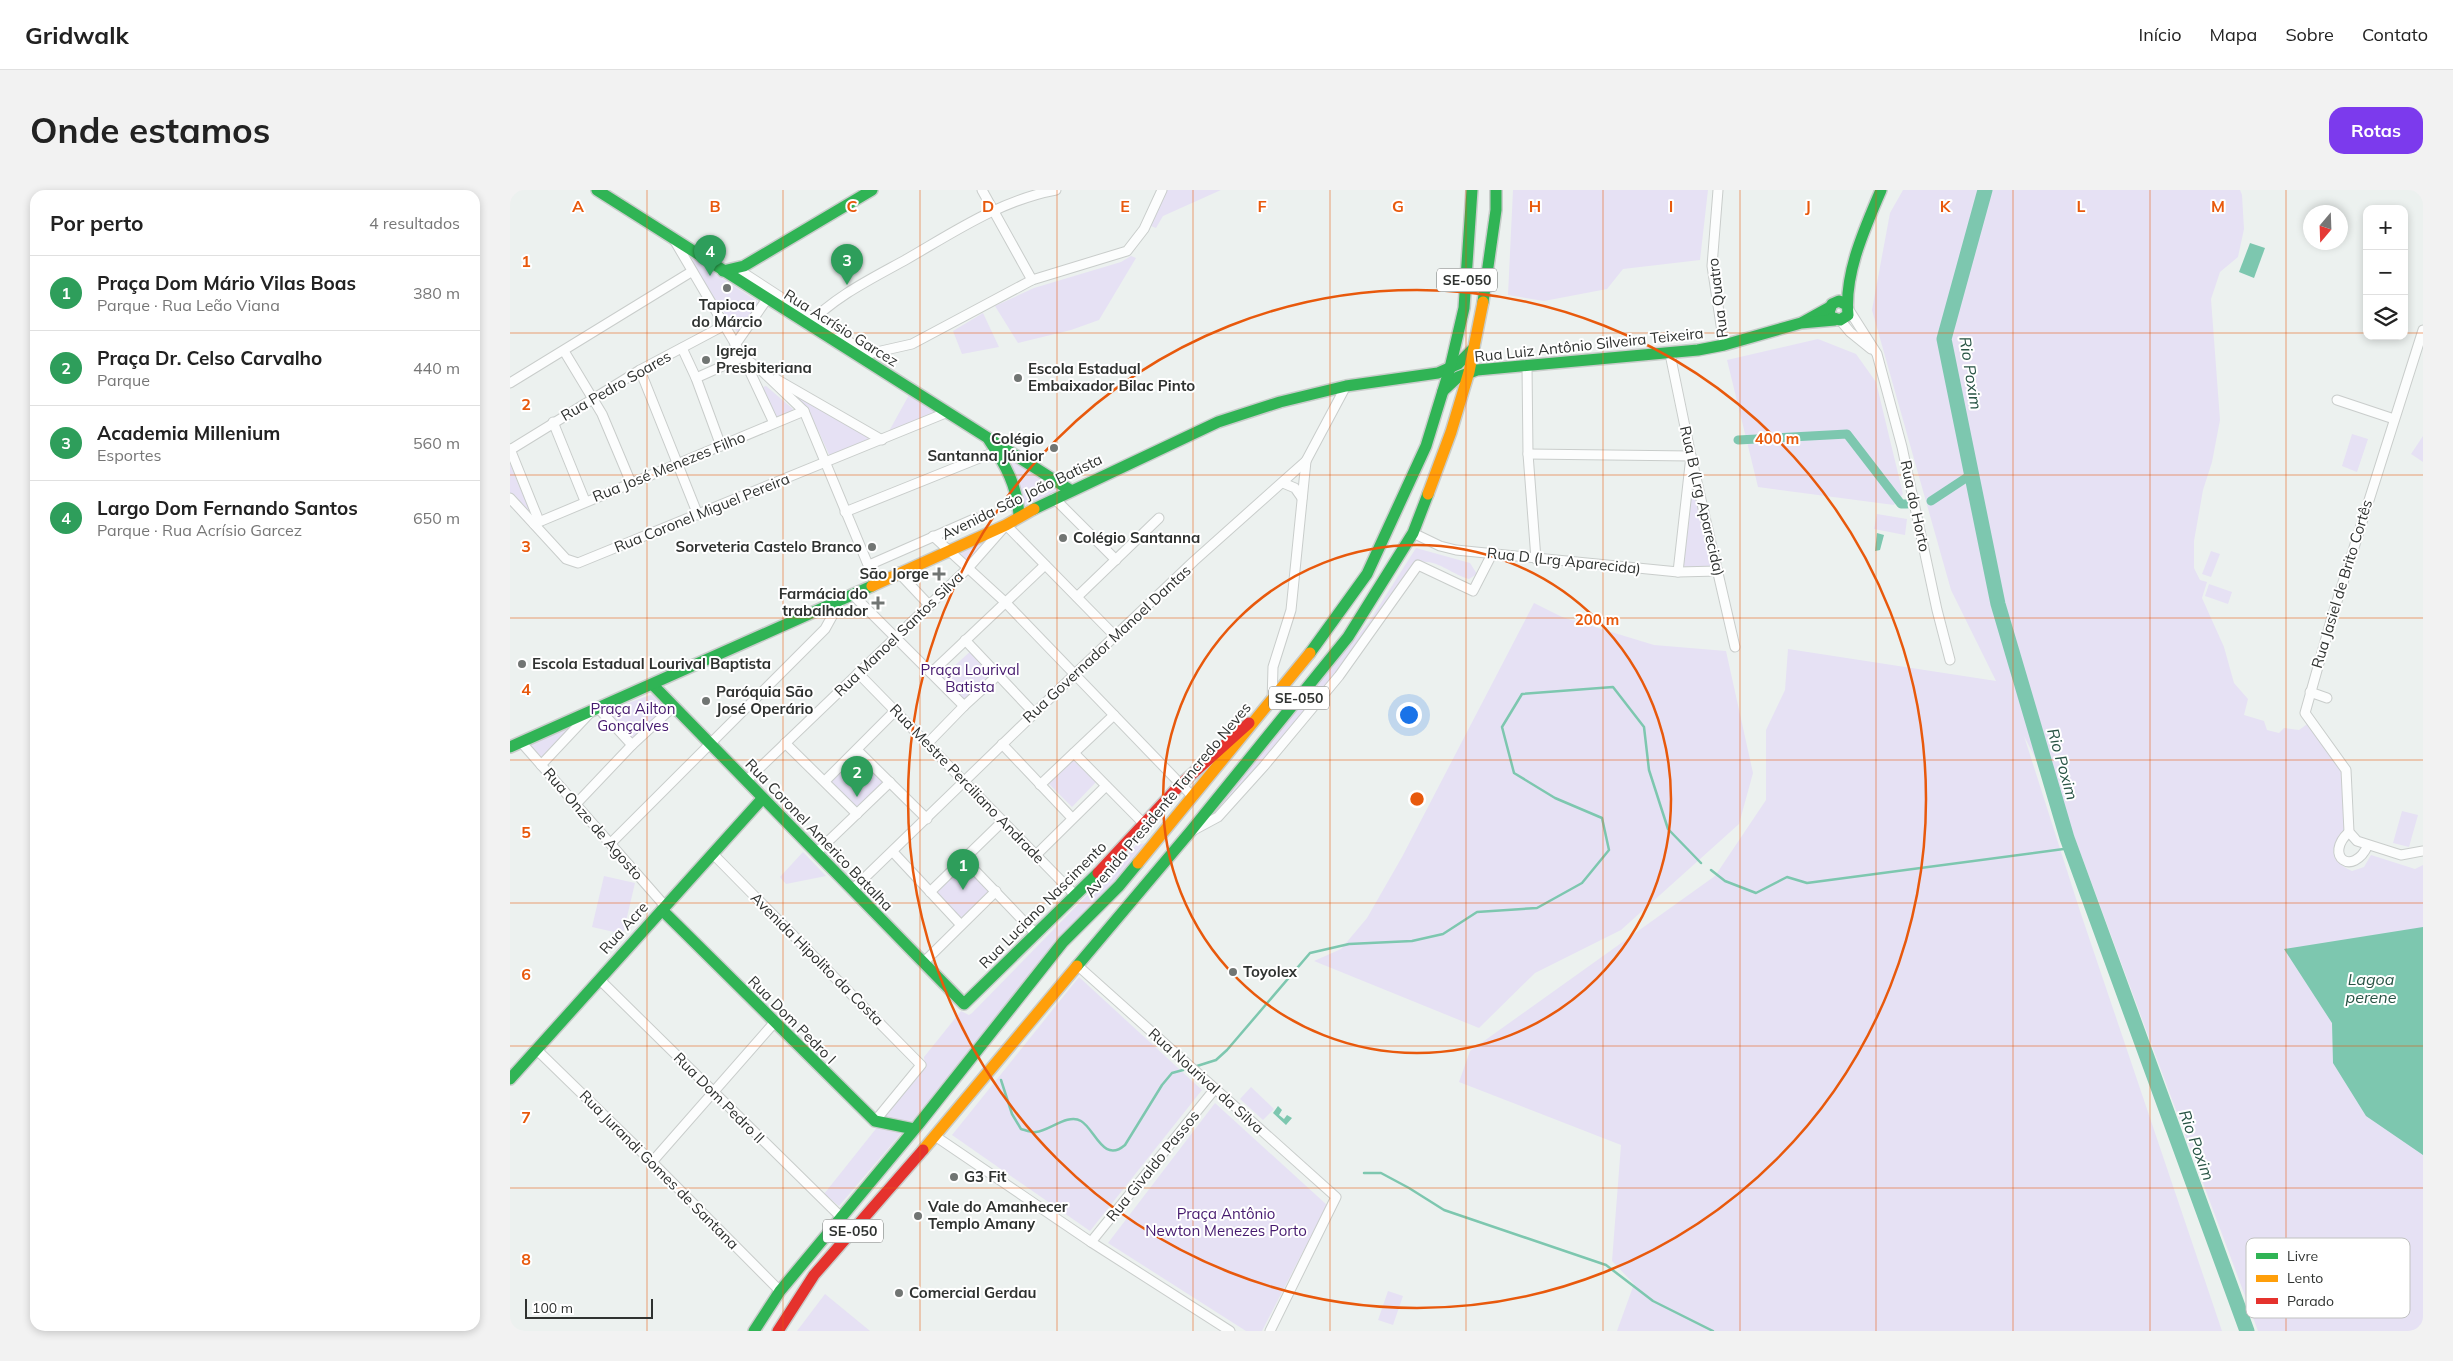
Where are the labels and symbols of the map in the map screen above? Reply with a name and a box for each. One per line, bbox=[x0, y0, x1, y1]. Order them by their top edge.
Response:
text: A bbox=[572, 196, 584, 216]
text: B bbox=[709, 196, 721, 216]
text: C bbox=[847, 196, 858, 216]
text: D bbox=[982, 196, 994, 216]
text: E bbox=[1120, 196, 1130, 216]
text: F bbox=[1257, 196, 1267, 216]
text: G bbox=[1392, 196, 1404, 216]
text: H bbox=[1529, 196, 1541, 216]
text: I bbox=[1669, 196, 1673, 216]
text: J bbox=[1805, 196, 1811, 216]
text: K bbox=[1940, 196, 1952, 216]
text: L bbox=[2077, 196, 2086, 216]
text: M bbox=[2211, 196, 2225, 216]
north arrow bbox=[2303, 205, 2348, 250]
pin: 4 bbox=[694, 235, 726, 276]
pin: 3 bbox=[831, 244, 863, 285]
text: 1 bbox=[521, 251, 531, 271]
street label: Rua Quatro bbox=[1703, 257, 1732, 339]
road number: SE-050 bbox=[1437, 268, 1497, 292]
marker: Tapioca do Márcio bbox=[721, 282, 733, 294]
street label: Rua Acrísio Garcez bbox=[781, 285, 902, 371]
place label: Tapioca do Márcio bbox=[692, 295, 762, 331]
street label: Rua Luiz Antônio Silveira Teixeira bbox=[1473, 323, 1704, 366]
water label: Rio Poxim bbox=[1955, 335, 1987, 411]
place label: Igreja Presbiteriana bbox=[716, 341, 812, 377]
street label: Rua Pedro Soares bbox=[557, 346, 674, 425]
marker: Igreja Presbiteriana bbox=[700, 354, 712, 366]
place label: Escola Estadual Embaixador Bilac Pinto bbox=[1028, 359, 1195, 395]
marker: Escola Estadual Embaixador Bilac Pinto bbox=[1012, 372, 1024, 384]
text: 2 bbox=[521, 394, 531, 414]
street label: Rua B (Lrg Aparecida) bbox=[1676, 424, 1729, 578]
street label: Rua José Menezes Filho bbox=[590, 427, 748, 506]
place label: Colégio Santanna Júnior bbox=[927, 429, 1044, 465]
text: 400 m bbox=[1755, 429, 1799, 448]
marker: Colégio Santanna Júnior bbox=[1048, 442, 1060, 454]
street label: Avenida São João Batista bbox=[938, 449, 1105, 544]
street label: Rua do Horto bbox=[1897, 458, 1934, 553]
street label: Rua Coronel Miguel Pereira bbox=[611, 469, 792, 556]
street label: Rua Jasiel de Brito Cortês bbox=[2307, 497, 2376, 671]
place label: Colégio Santanna bbox=[1073, 528, 1200, 547]
marker: Colégio Santanna bbox=[1057, 532, 1069, 544]
text: 3 bbox=[521, 536, 531, 556]
place label: Sorveteria Castelo Branco bbox=[676, 537, 862, 556]
marker: Sorveteria Castelo Branco bbox=[866, 541, 878, 553]
street label: Rua D (Lrg Aparecida) bbox=[1486, 543, 1642, 578]
street label: Rua Governador Manoel Dantas bbox=[1019, 561, 1195, 727]
place label: São Jorge bbox=[859, 564, 929, 583]
street label: Rua Manoel Santos Silva bbox=[830, 567, 967, 700]
marker: São Jorge bbox=[933, 568, 945, 580]
place label: Farmácia do trabalhador bbox=[779, 584, 868, 620]
marker: Farmácia do trabalhador bbox=[872, 597, 884, 609]
text: 200 m bbox=[1575, 610, 1619, 629]
place label: Escola Estadual Lourival Baptista bbox=[532, 654, 771, 673]
marker: Escola Estadual Lourival Baptista bbox=[516, 658, 528, 670]
park label: Praça Lourival Batista bbox=[921, 660, 1020, 696]
text: 4 bbox=[521, 679, 531, 699]
place label: Paróquia São José Operário bbox=[716, 682, 813, 718]
road number: SE-050 bbox=[1269, 686, 1329, 710]
marker: Paróquia São José Operário bbox=[700, 695, 712, 707]
street label: Avenida Presidente Tancredo Neves bbox=[1080, 698, 1255, 901]
park label: Praça Ailton Gonçalves bbox=[591, 699, 675, 735]
street label: Rua Mestre Perciliano Andrade bbox=[886, 700, 1049, 867]
your location bbox=[1396, 702, 1422, 728]
water label: Rio Poxim bbox=[2043, 726, 2083, 802]
street label: Rua Coronel Americo Batalha bbox=[741, 754, 897, 915]
pin: 2 bbox=[841, 756, 873, 797]
street label: Rua Onze de Agosto bbox=[539, 764, 647, 884]
centre of rings bbox=[1408, 790, 1426, 808]
text: 5 bbox=[521, 822, 531, 842]
street label: Rua Luciano Nascimento bbox=[975, 837, 1110, 972]
pin: 1 bbox=[947, 849, 979, 890]
street label: Avenida Hipolito da Costa bbox=[747, 888, 888, 1029]
street label: Rua Acre bbox=[595, 898, 652, 958]
place label: Toyolex bbox=[1243, 962, 1298, 981]
text: 6 bbox=[521, 964, 531, 984]
marker: Toyolex bbox=[1227, 966, 1239, 978]
water label: Lagoa perene bbox=[2346, 969, 2397, 1007]
street label: Rua Dom Pedro I bbox=[744, 972, 840, 1068]
street label: Rua Nourival da Silva bbox=[1145, 1024, 1268, 1138]
street label: Rua Dom Pedro II bbox=[670, 1048, 769, 1147]
street label: Rua Jurandi Gomes de Santana bbox=[576, 1086, 743, 1253]
street label: Rua Givaldo Passos bbox=[1102, 1106, 1203, 1225]
text: 7 bbox=[521, 1107, 531, 1127]
water label: Rio Poxim bbox=[2175, 1107, 2219, 1183]
place label: G3 Fit bbox=[964, 1167, 1007, 1186]
marker: G3 Fit bbox=[948, 1171, 960, 1183]
place label: Vale do Amanhecer Templo Amany bbox=[927, 1197, 1068, 1233]
park label: Praça Antônio Newton Menezes Porto bbox=[1145, 1204, 1307, 1240]
marker: Vale do Amanhecer Templo Amany bbox=[912, 1210, 924, 1222]
road number: SE-050 bbox=[823, 1220, 883, 1242]
legend bbox=[2246, 1238, 2410, 1318]
text: Livre bbox=[2287, 1247, 2318, 1265]
text: 8 bbox=[521, 1249, 531, 1269]
text: Lento bbox=[2287, 1269, 2323, 1287]
place label: Comercial Gerdau bbox=[909, 1283, 1037, 1302]
marker: Comercial Gerdau bbox=[893, 1287, 905, 1299]
text: Parado bbox=[2287, 1292, 2334, 1310]
scale bar bbox=[525, 1296, 652, 1319]

